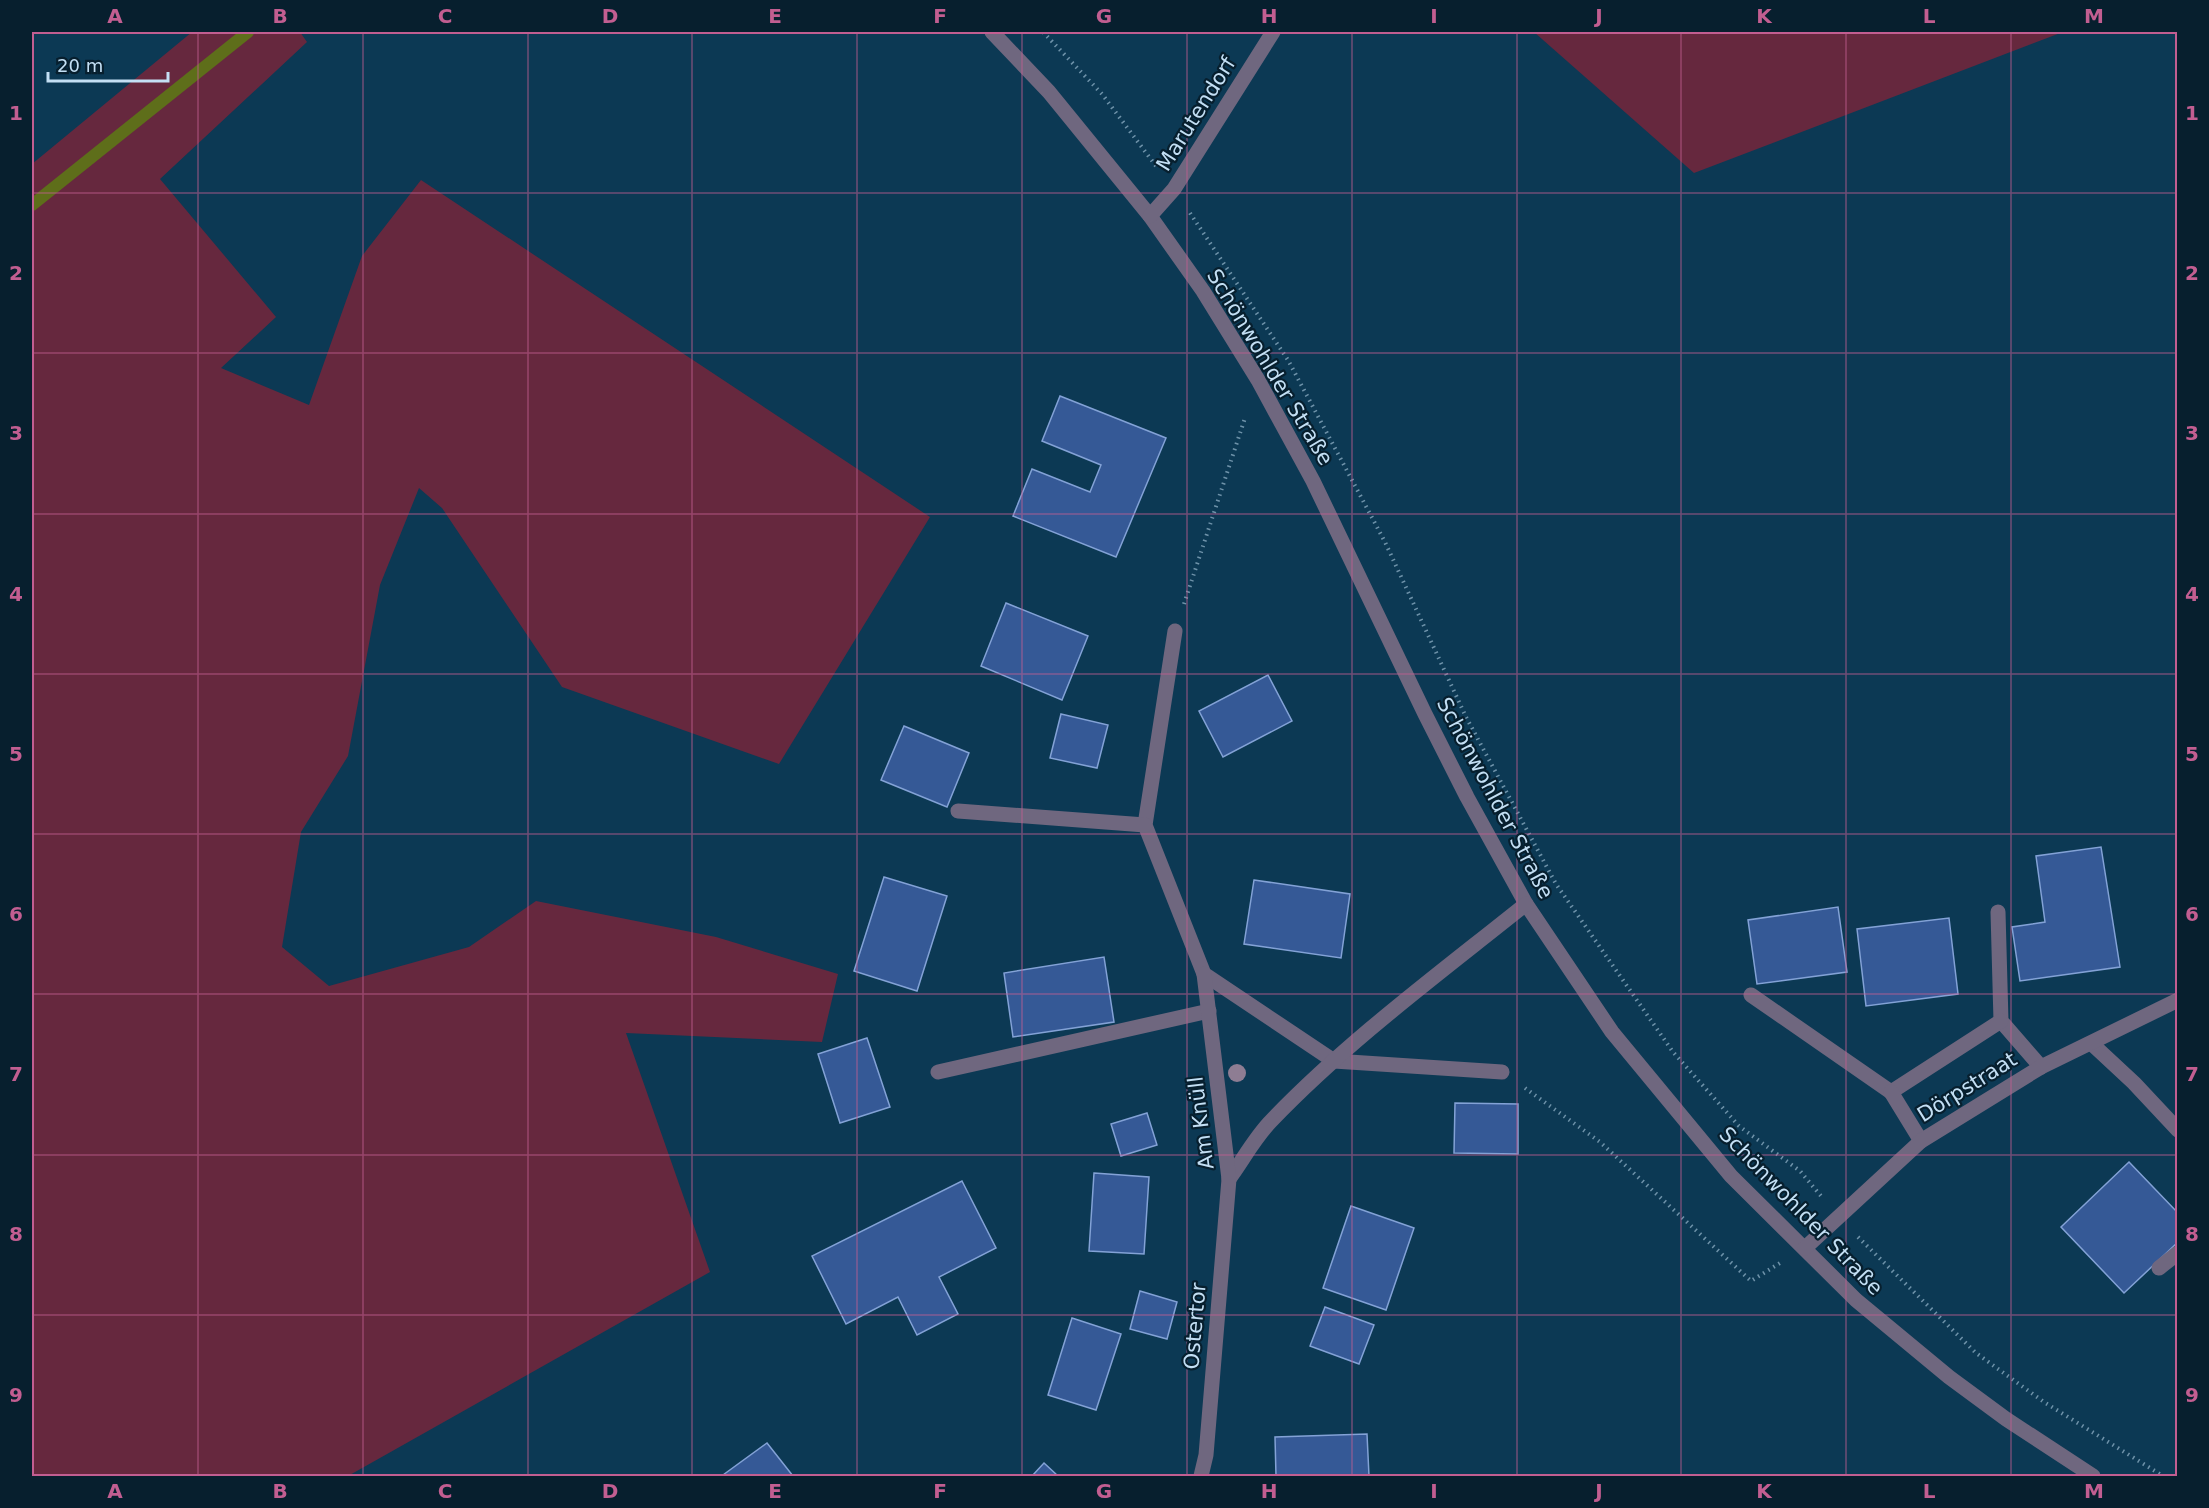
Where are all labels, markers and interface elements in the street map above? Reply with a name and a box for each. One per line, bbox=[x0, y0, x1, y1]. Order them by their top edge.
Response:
text: A bbox=[107, 4, 123, 28]
text: B bbox=[272, 4, 288, 28]
text: C bbox=[438, 4, 452, 28]
text: D bbox=[602, 4, 618, 28]
text: E bbox=[768, 4, 782, 28]
text: F bbox=[933, 4, 947, 28]
text: G bbox=[1096, 4, 1112, 28]
text: H bbox=[1261, 4, 1277, 28]
text: I bbox=[1430, 4, 1438, 28]
text: J bbox=[1593, 4, 1603, 28]
text: K bbox=[1756, 4, 1773, 28]
text: L bbox=[1923, 4, 1936, 28]
text: M bbox=[2084, 4, 2104, 28]
scale bar bbox=[48, 45, 168, 83]
street label: Marutendorf bbox=[1151, 52, 1241, 175]
text: 20 m bbox=[57, 55, 103, 76]
text: 1 bbox=[9, 101, 23, 125]
text: 1 bbox=[2185, 101, 2199, 125]
text: 2 bbox=[9, 261, 23, 285]
text: 2 bbox=[2185, 261, 2199, 285]
street label: Schönwohlder Straße bbox=[1202, 265, 1338, 469]
text: 3 bbox=[9, 421, 23, 445]
text: 3 bbox=[2185, 421, 2199, 445]
text: 4 bbox=[9, 582, 23, 606]
text: 4 bbox=[2185, 582, 2199, 606]
street label: Schönwohlder Straße bbox=[1432, 693, 1558, 903]
text: 5 bbox=[9, 742, 23, 766]
text: 5 bbox=[2185, 742, 2199, 766]
text: 6 bbox=[9, 902, 23, 926]
text: 6 bbox=[2185, 902, 2199, 926]
street label: Dörpstraat bbox=[1913, 1047, 2021, 1127]
text: 7 bbox=[9, 1062, 23, 1086]
text: 7 bbox=[2185, 1062, 2199, 1086]
street label: Am Knüll bbox=[1183, 1075, 1219, 1171]
street label: Schönwohlder Straße bbox=[1714, 1122, 1888, 1300]
text: 8 bbox=[9, 1222, 23, 1246]
text: 8 bbox=[2185, 1222, 2199, 1246]
street label: Ostertor bbox=[1179, 1281, 1211, 1370]
text: 9 bbox=[9, 1383, 23, 1407]
text: 9 bbox=[2185, 1383, 2199, 1407]
text: A bbox=[107, 1479, 123, 1503]
text: B bbox=[272, 1479, 288, 1503]
text: C bbox=[438, 1479, 452, 1503]
text: D bbox=[602, 1479, 618, 1503]
text: E bbox=[768, 1479, 782, 1503]
text: F bbox=[933, 1479, 947, 1503]
text: G bbox=[1096, 1479, 1112, 1503]
text: H bbox=[1261, 1479, 1277, 1503]
text: I bbox=[1430, 1479, 1438, 1503]
text: J bbox=[1593, 1479, 1603, 1503]
text: K bbox=[1756, 1479, 1773, 1503]
text: L bbox=[1923, 1479, 1936, 1503]
text: M bbox=[2084, 1479, 2104, 1503]

